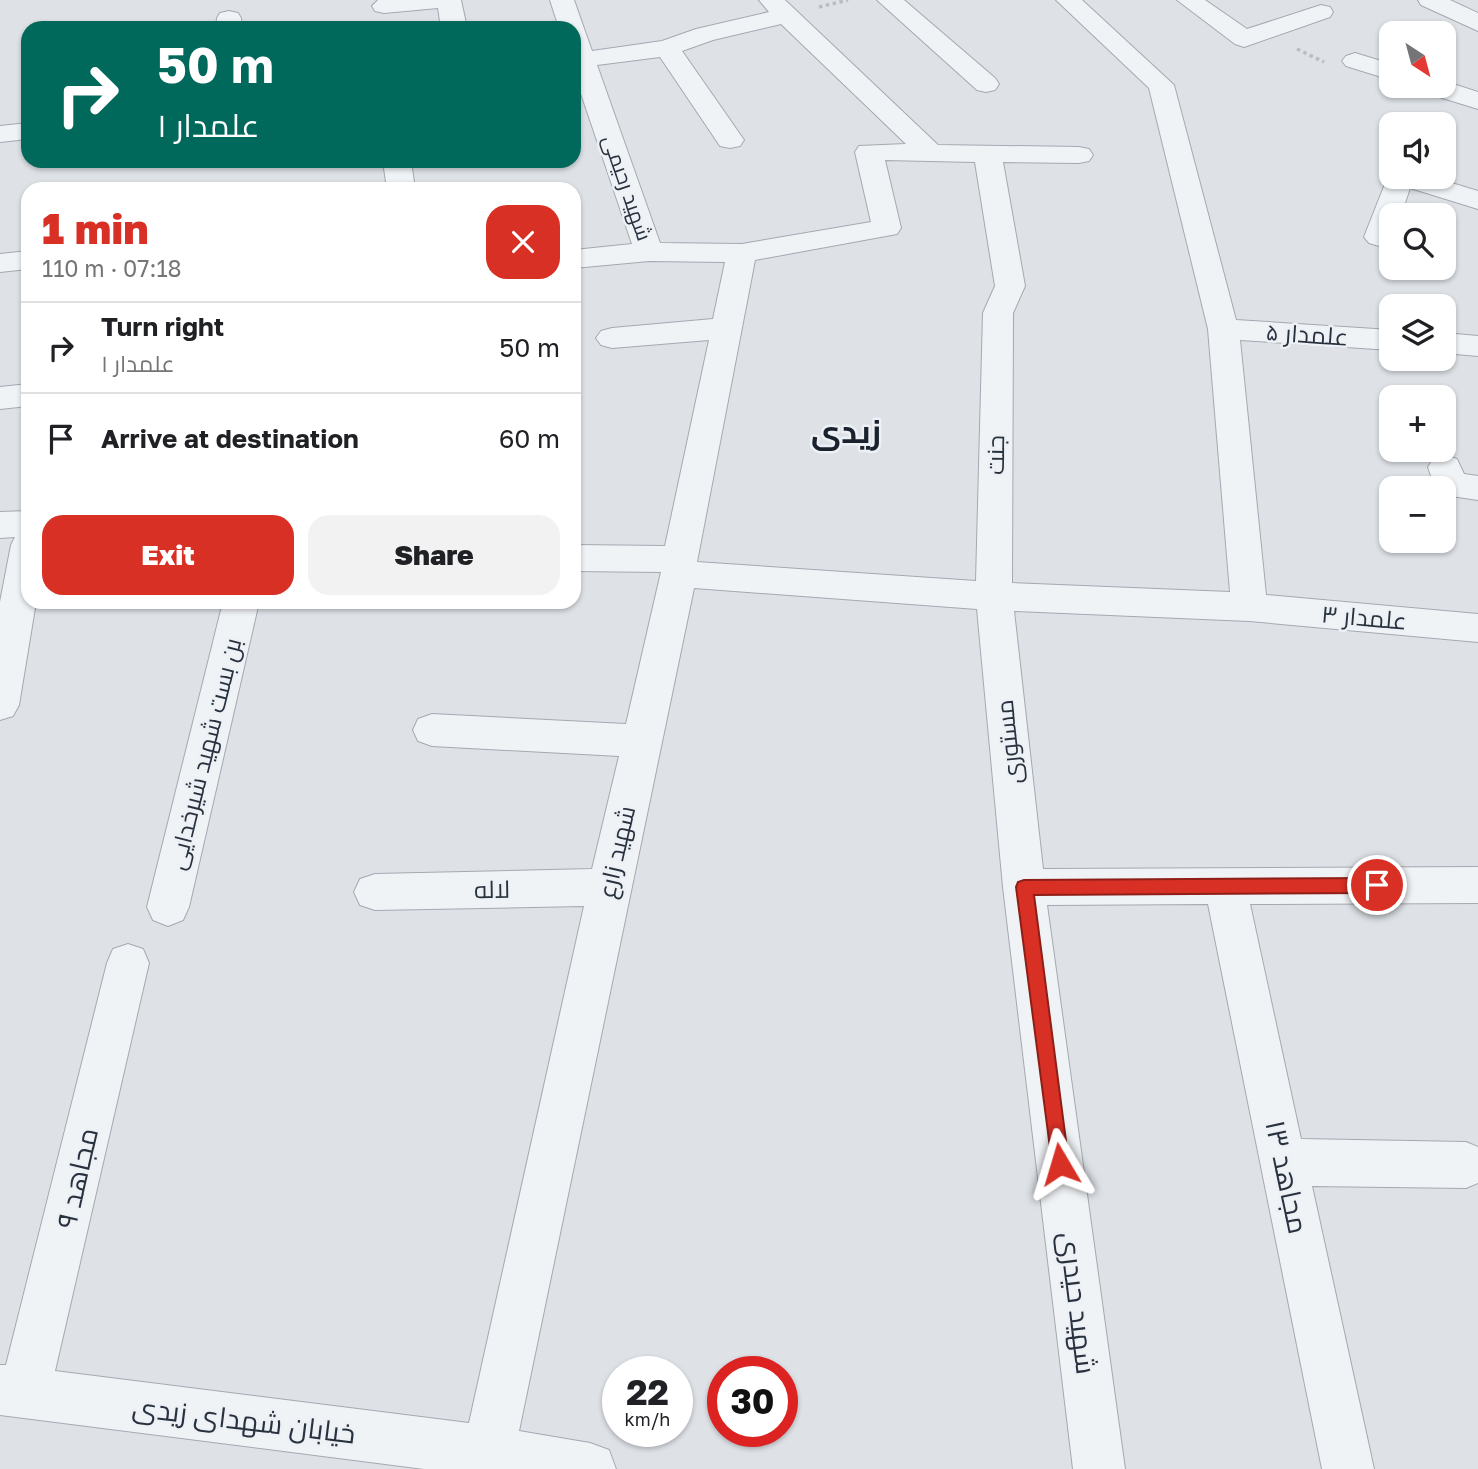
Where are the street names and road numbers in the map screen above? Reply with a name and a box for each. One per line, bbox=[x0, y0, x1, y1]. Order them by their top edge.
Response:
street label: شهید رحیمی bbox=[597, 131, 658, 244]
street label: علمدار ۵ bbox=[1265, 316, 1349, 351]
street label: جنت bbox=[980, 435, 1009, 475]
street label: علمدار ۳ bbox=[1320, 598, 1408, 635]
street label: بن بست شهید شیرخدایی bbox=[161, 635, 247, 873]
street label: مستوری bbox=[989, 698, 1027, 786]
street label: شهید زارع bbox=[591, 803, 643, 901]
street label: لاله bbox=[474, 874, 510, 903]
street label: مجاهد ۱۳ bbox=[1259, 1117, 1316, 1237]
street label: مجاهد ۹ bbox=[49, 1125, 104, 1231]
street label: شهید حیدری bbox=[1052, 1230, 1104, 1376]
street label: خیابان شهدای زیدی bbox=[130, 1389, 358, 1451]

